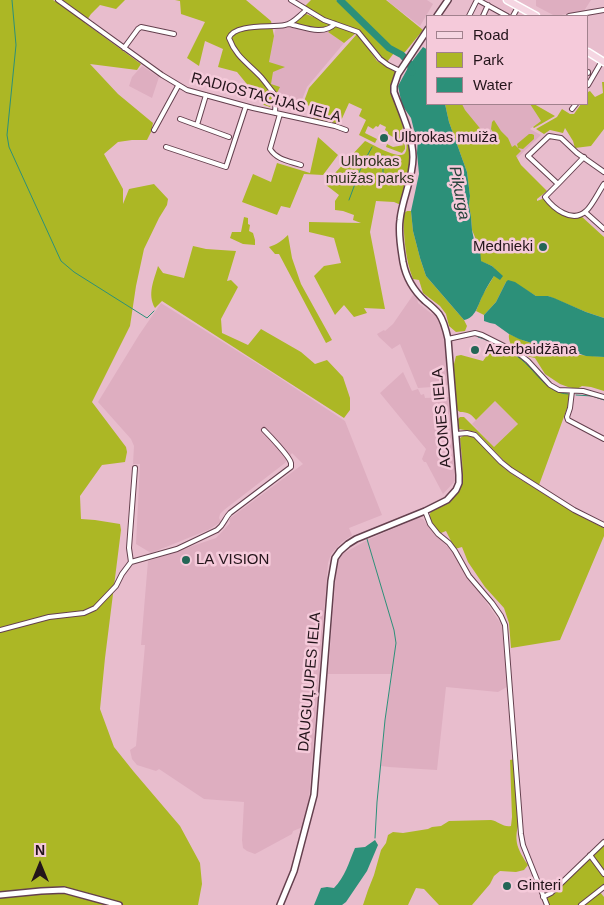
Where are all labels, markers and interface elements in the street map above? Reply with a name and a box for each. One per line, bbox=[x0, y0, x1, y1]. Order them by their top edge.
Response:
legend bbox=[426, 15, 589, 105]
text: Road bbox=[473, 26, 509, 43]
text: Park bbox=[473, 51, 504, 68]
street label: RADIOSTACIJAS IELA bbox=[189, 69, 343, 127]
text: Water bbox=[473, 76, 512, 93]
place label: Ulbrokas muiža bbox=[394, 129, 497, 147]
marker: Ulbrokas muiža bbox=[378, 132, 390, 144]
park label: Ulbrokas muižas parks bbox=[326, 153, 414, 188]
water label: Piķurga bbox=[444, 165, 474, 221]
place label: Mednieki bbox=[473, 238, 533, 256]
marker: Mednieki bbox=[537, 241, 549, 253]
place label: Azerbaidžāna bbox=[485, 341, 577, 359]
marker: Azerbaidžāna bbox=[469, 344, 481, 356]
street label: ACONES IELA bbox=[429, 367, 455, 469]
place label: LA VISION bbox=[196, 551, 269, 569]
marker: LA VISION bbox=[180, 554, 192, 566]
street label: DAUGUĻUPES IELA bbox=[295, 611, 325, 753]
north arrow bbox=[15, 840, 65, 890]
text: N bbox=[35, 842, 45, 858]
place label: Ginteri bbox=[517, 877, 561, 895]
marker: Ginteri bbox=[501, 880, 513, 892]

